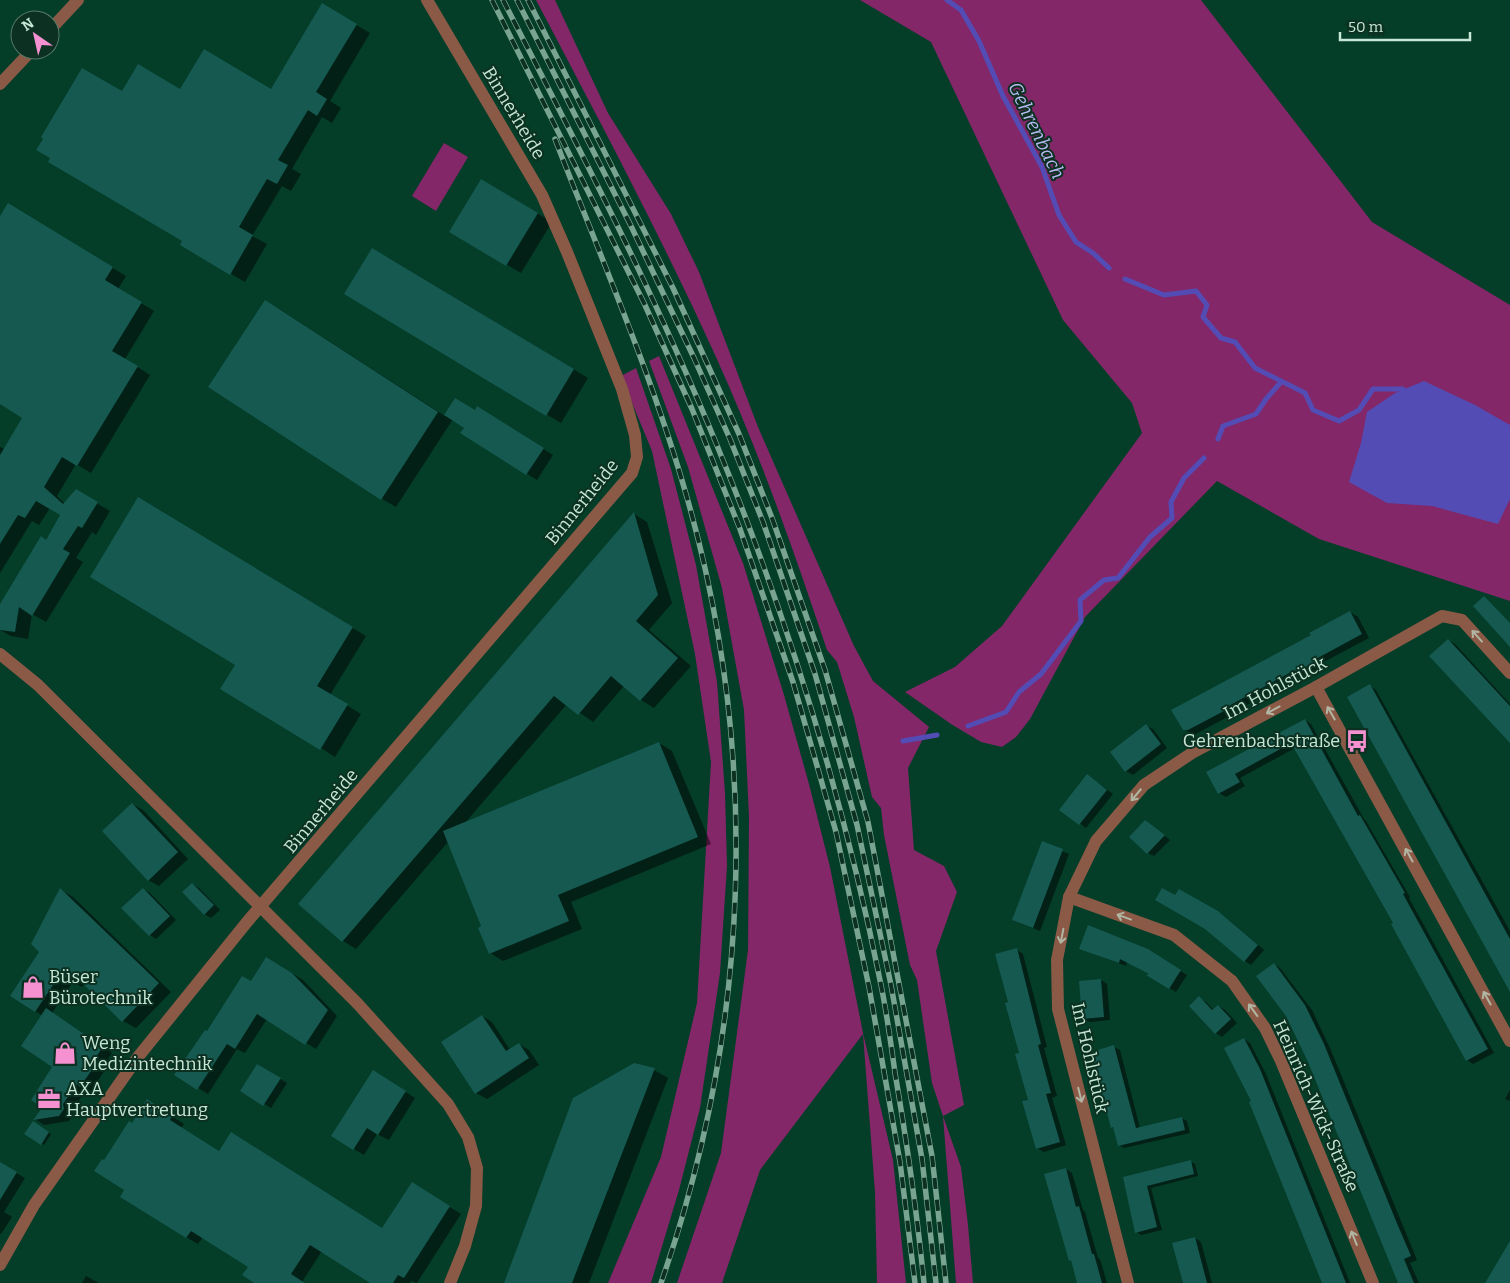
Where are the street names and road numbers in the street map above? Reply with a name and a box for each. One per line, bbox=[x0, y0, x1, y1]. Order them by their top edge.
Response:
street label: Binnerheide bbox=[478, 63, 550, 163]
street label: Binnerheide bbox=[541, 455, 623, 549]
street label: Im Hohlstück bbox=[1220, 651, 1331, 724]
street label: Binnerheide bbox=[279, 764, 363, 858]
street label: Im Hohlstück bbox=[1067, 1000, 1114, 1116]
street label: Heinrich-Wick-Straße bbox=[1268, 1017, 1364, 1195]

